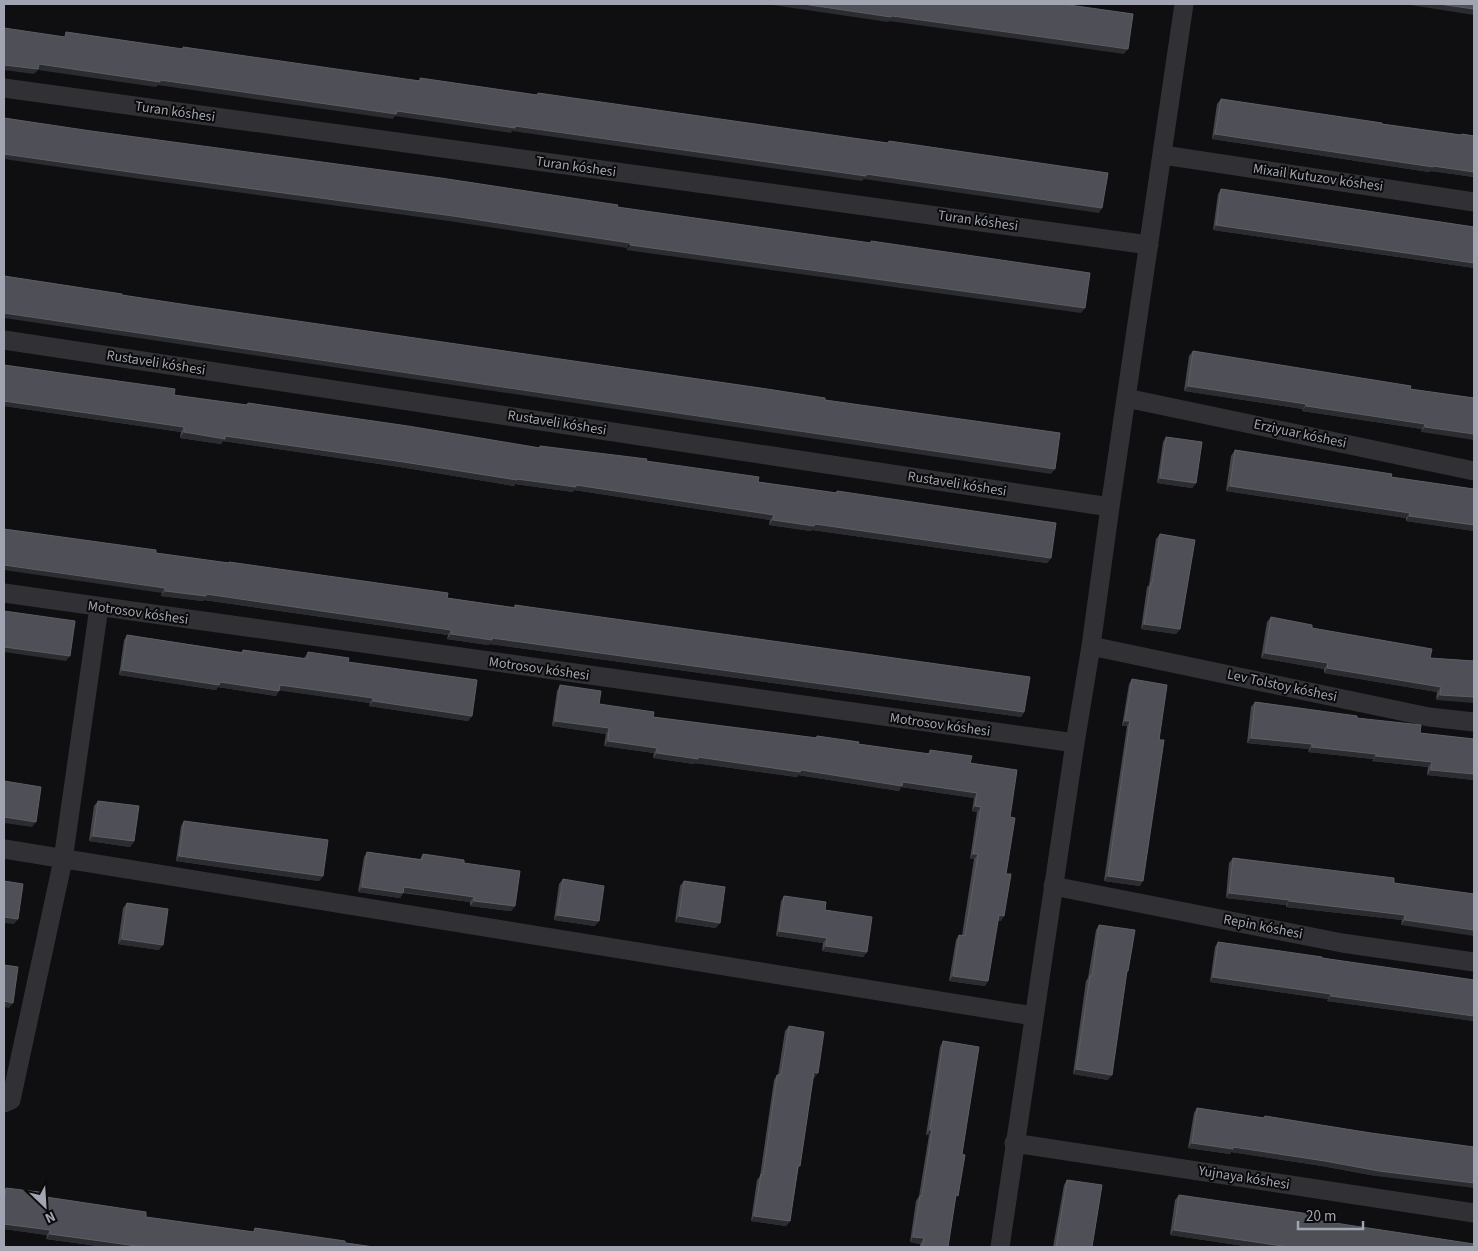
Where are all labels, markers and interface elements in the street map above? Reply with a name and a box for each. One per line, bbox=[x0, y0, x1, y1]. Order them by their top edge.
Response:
street label: Turan kóshesi bbox=[134, 96, 216, 128]
street label: Turan kóshesi bbox=[535, 151, 617, 183]
street label: Mixail Kutuzov kóshesi bbox=[1252, 159, 1384, 197]
street label: Turan kóshesi bbox=[937, 205, 1019, 237]
street label: Rustaveli kóshesi bbox=[105, 345, 207, 381]
street label: Rustaveli kóshesi bbox=[506, 405, 608, 441]
street label: Erziyuar kóshesi bbox=[1252, 414, 1348, 454]
street label: Rustaveli kóshesi bbox=[906, 466, 1008, 502]
street label: Motrosov kóshesi bbox=[86, 596, 190, 630]
street label: Motrosov kóshesi bbox=[487, 652, 591, 686]
street label: Lev Tolstoy kóshesi bbox=[1225, 665, 1339, 707]
street label: Motrosov kóshesi bbox=[888, 708, 992, 742]
street label: Repin kóshesi bbox=[1222, 910, 1304, 944]
street label: Yujnaya kóshesi bbox=[1196, 1161, 1291, 1195]
north arrow bbox=[20, 1181, 70, 1231]
scale bar bbox=[1298, 1198, 1363, 1230]
text: N bbox=[42, 1206, 59, 1228]
text: 20 m bbox=[1306, 1206, 1336, 1227]

